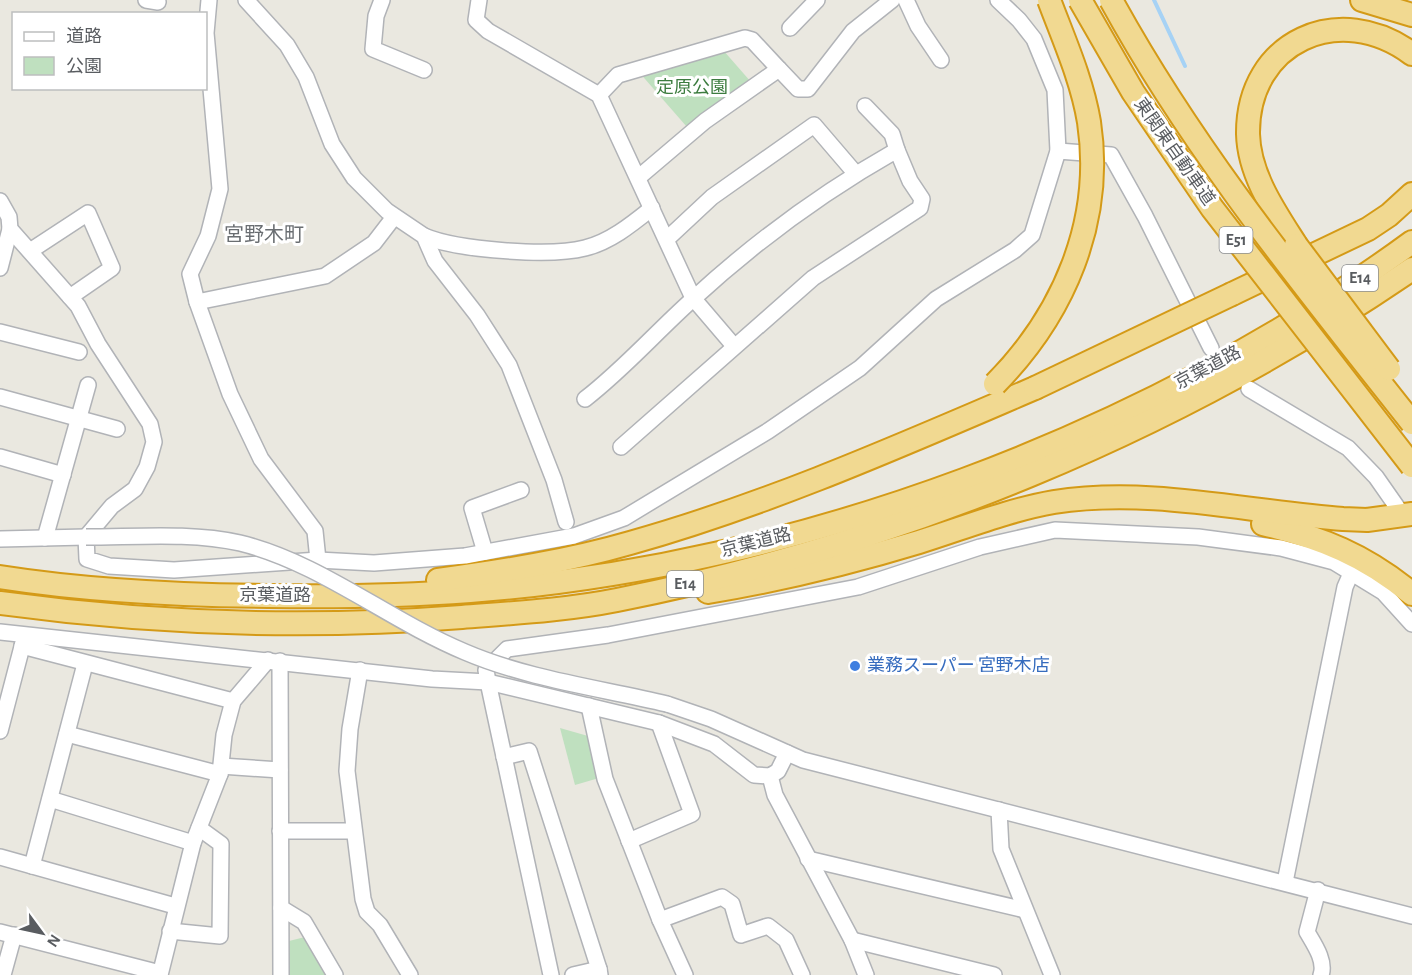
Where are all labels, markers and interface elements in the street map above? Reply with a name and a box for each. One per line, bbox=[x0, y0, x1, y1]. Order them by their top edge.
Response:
legend bbox=[12, 12, 207, 90]
text: 道路 bbox=[66, 26, 102, 46]
text: 公園 bbox=[66, 57, 102, 76]
park label: 定原公園 bbox=[656, 78, 728, 97]
street label: 東関東自動車道 bbox=[1130, 94, 1219, 209]
district label: 宮野木町 bbox=[224, 224, 304, 245]
road number: E51 bbox=[1220, 227, 1252, 253]
road number: E14 bbox=[1342, 265, 1378, 291]
street label: 京葉道路 bbox=[1171, 341, 1244, 393]
street label: 京葉道路 bbox=[718, 524, 793, 560]
road number: E14 bbox=[667, 571, 703, 597]
street label: 京葉道路 bbox=[239, 585, 311, 605]
place label: 業務スーパー 宮野木店 bbox=[867, 656, 1050, 675]
marker: 業務スーパー 宮野木店 bbox=[848, 659, 862, 673]
north arrow bbox=[12, 903, 72, 963]
text: N bbox=[44, 932, 63, 950]

